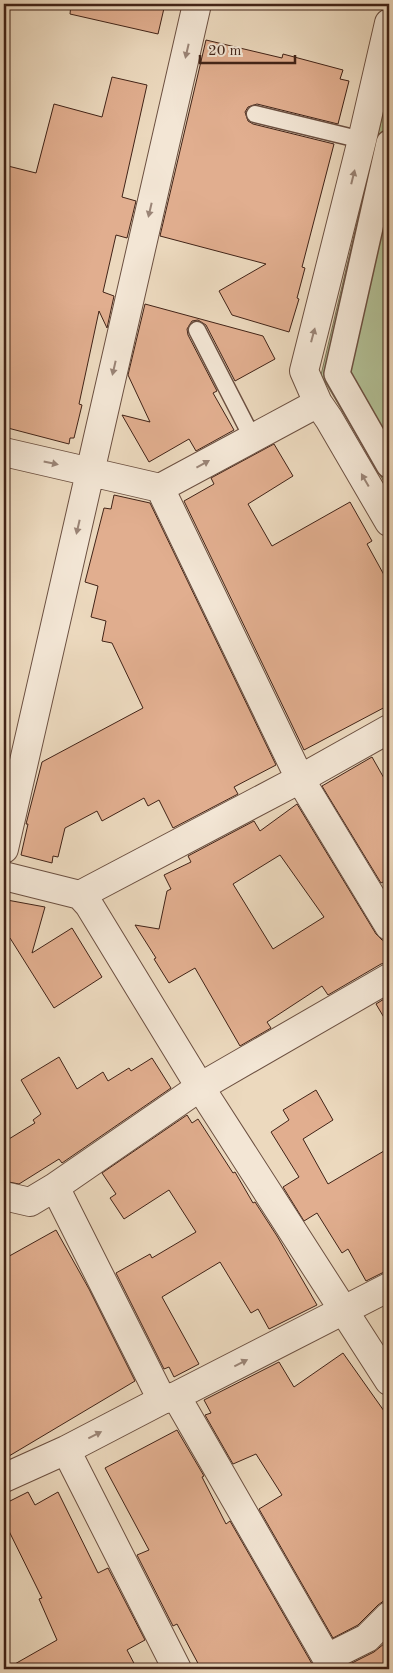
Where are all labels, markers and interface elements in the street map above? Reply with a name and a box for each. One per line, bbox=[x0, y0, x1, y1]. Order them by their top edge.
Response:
scale bar bbox=[200, 32, 296, 64]
one-way arrow bbox=[182, 44, 190, 60]
text: 20 m bbox=[208, 44, 242, 59]
one-way arrow bbox=[349, 170, 357, 185]
one-way arrow bbox=[146, 202, 154, 217]
one-way arrow bbox=[310, 327, 318, 342]
one-way arrow bbox=[110, 361, 118, 376]
one-way arrow bbox=[44, 459, 60, 467]
one-way arrow bbox=[196, 460, 211, 468]
one-way arrow bbox=[360, 473, 369, 486]
one-way arrow bbox=[74, 519, 82, 534]
one-way arrow bbox=[233, 1359, 248, 1367]
one-way arrow bbox=[88, 1431, 102, 1439]

